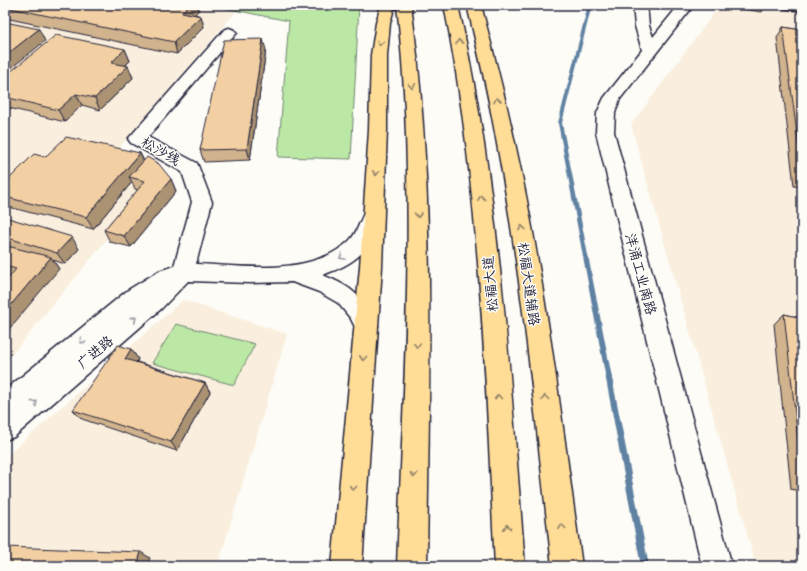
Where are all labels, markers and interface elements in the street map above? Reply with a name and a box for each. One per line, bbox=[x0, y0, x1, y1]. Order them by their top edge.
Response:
one-way arrow bbox=[455, 39, 464, 45]
one-way arrow bbox=[376, 40, 385, 46]
one-way arrow bbox=[408, 83, 417, 89]
one-way arrow bbox=[494, 97, 502, 104]
street label: 松沙线 bbox=[138, 131, 185, 170]
one-way arrow bbox=[371, 170, 380, 176]
one-way arrow bbox=[477, 195, 486, 201]
one-way arrow bbox=[413, 212, 422, 218]
one-way arrow bbox=[518, 225, 527, 231]
street label: 洋涌工业南路 bbox=[620, 231, 662, 317]
street label: 松福大道辅路 bbox=[513, 241, 546, 327]
one-way arrow bbox=[339, 252, 346, 259]
street label: 松福大道 bbox=[477, 255, 502, 313]
one-way arrow bbox=[129, 317, 137, 324]
street label: 广进路 bbox=[72, 330, 118, 373]
one-way arrow bbox=[79, 337, 87, 344]
one-way arrow bbox=[412, 342, 421, 348]
one-way arrow bbox=[359, 355, 368, 362]
one-way arrow bbox=[494, 394, 503, 400]
one-way arrow bbox=[541, 395, 550, 402]
one-way arrow bbox=[30, 401, 37, 408]
one-way arrow bbox=[410, 472, 418, 478]
one-way arrow bbox=[349, 485, 358, 491]
one-way arrow bbox=[503, 524, 512, 530]
one-way arrow bbox=[558, 524, 567, 530]

